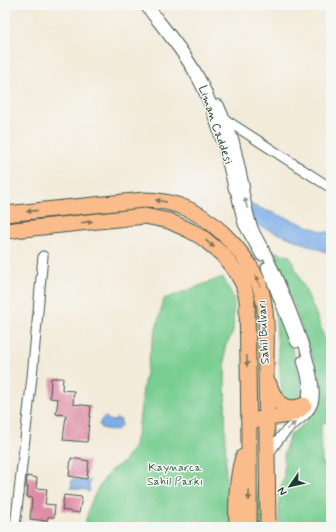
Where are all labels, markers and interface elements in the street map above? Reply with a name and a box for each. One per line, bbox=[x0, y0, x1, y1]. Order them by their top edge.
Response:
street label: Liman Caddesi bbox=[194, 83, 236, 167]
one-way arrow bbox=[243, 196, 249, 209]
one-way arrow bbox=[155, 198, 167, 204]
one-way arrow bbox=[26, 208, 38, 215]
one-way arrow bbox=[81, 219, 93, 225]
one-way arrow bbox=[204, 239, 215, 248]
one-way arrow bbox=[254, 274, 260, 286]
street label: Sahil Bulvarı bbox=[254, 299, 274, 365]
one-way arrow bbox=[244, 355, 250, 368]
one-way arrow bbox=[286, 422, 297, 431]
park label: Kaynarca Sahil Parkı bbox=[147, 460, 203, 490]
north arrow bbox=[270, 466, 310, 506]
text: N bbox=[275, 484, 290, 498]
one-way arrow bbox=[246, 489, 252, 502]

